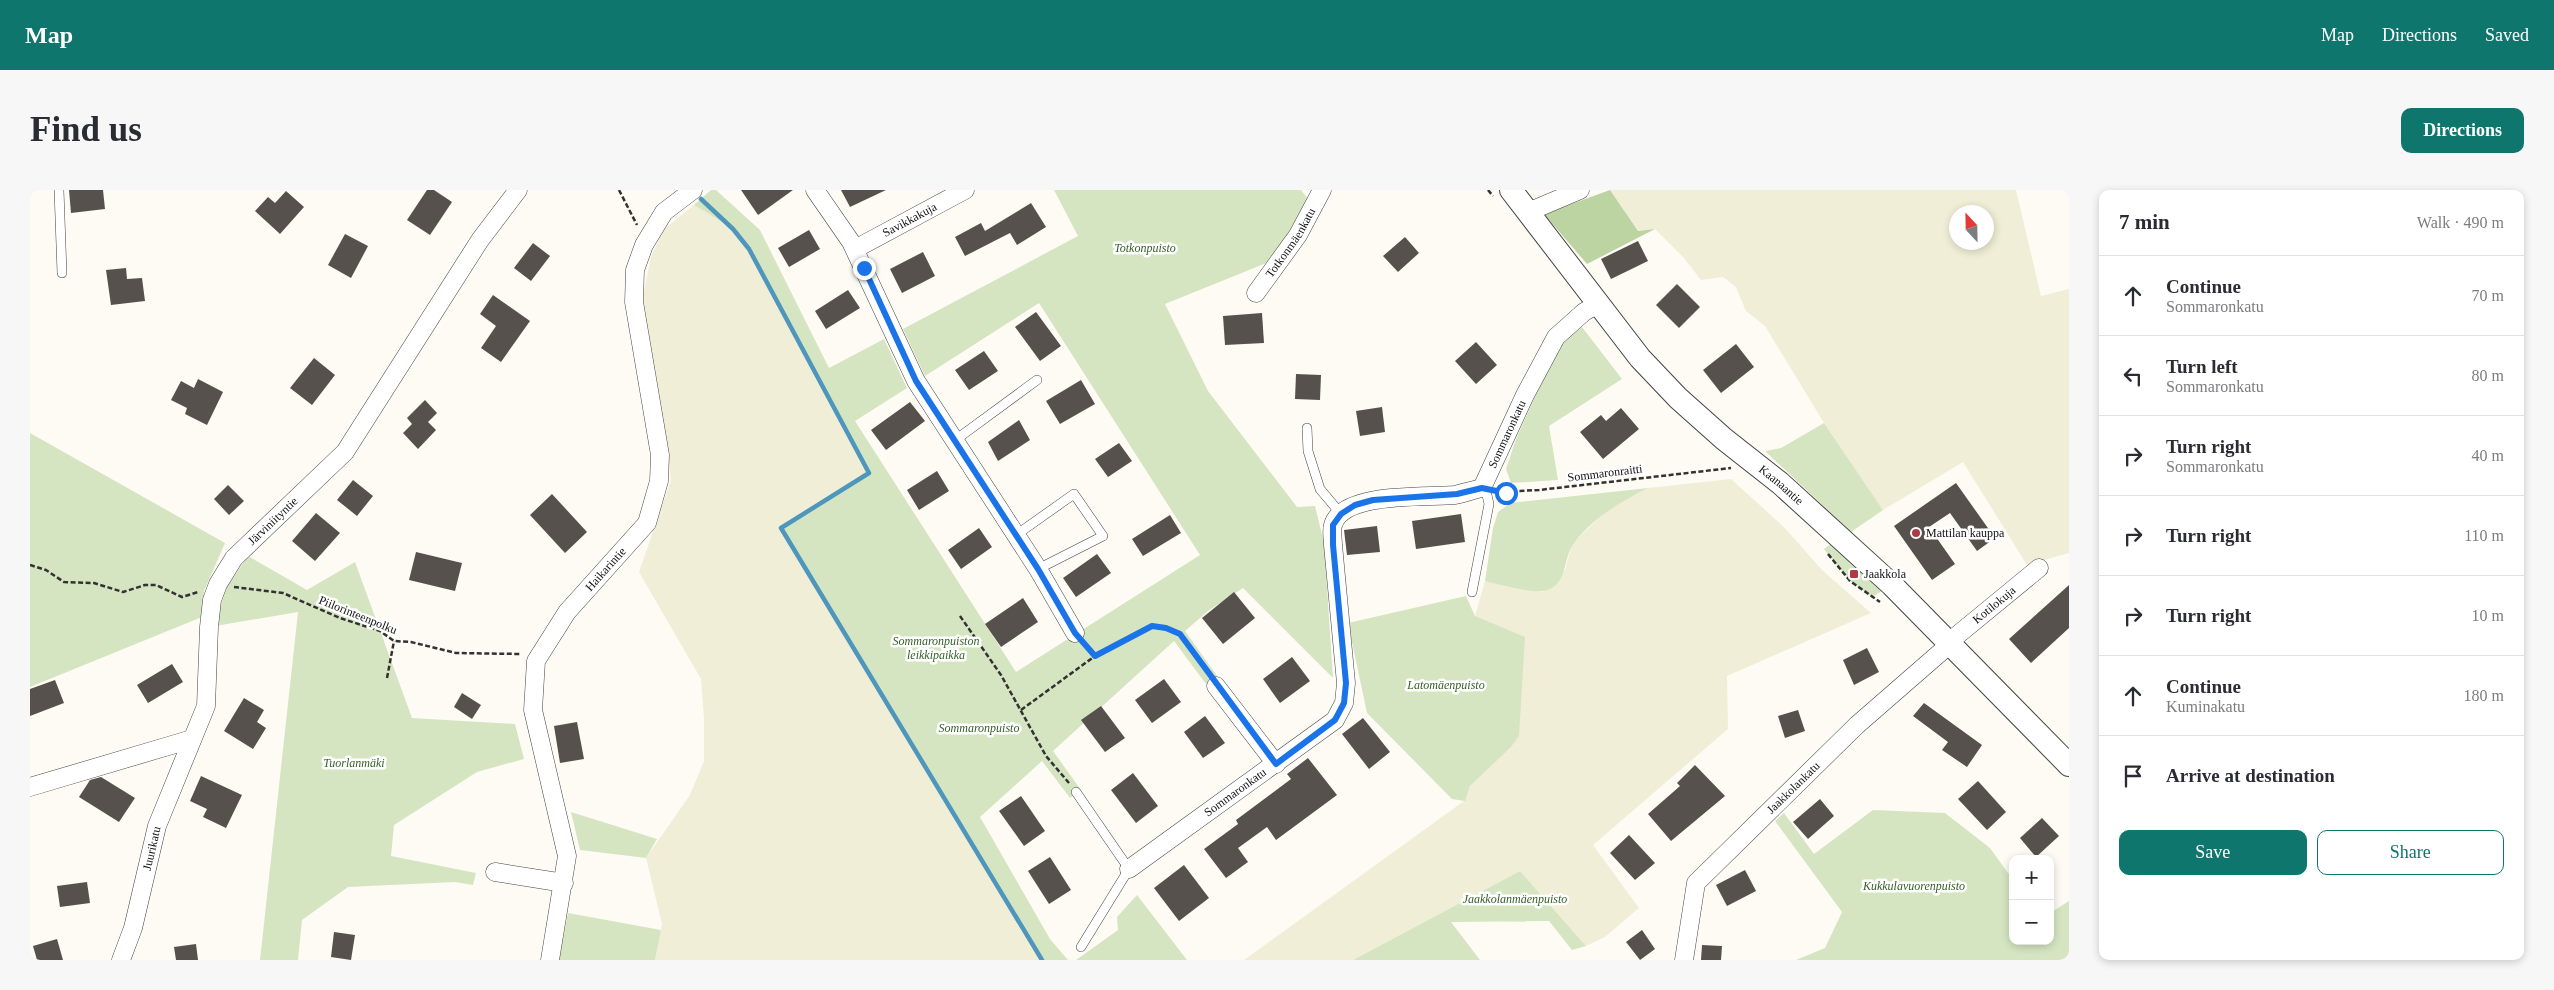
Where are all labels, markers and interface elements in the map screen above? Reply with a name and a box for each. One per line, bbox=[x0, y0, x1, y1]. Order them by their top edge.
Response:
text: Map bbox=[25, 22, 73, 48]
text: Map bbox=[2321, 25, 2354, 45]
text: Directions bbox=[2382, 25, 2457, 45]
text: Saved bbox=[2485, 25, 2529, 45]
button: Directions bbox=[2401, 108, 2524, 153]
text: Find us bbox=[30, 110, 142, 149]
street label: Savikkakuja bbox=[880, 199, 940, 240]
north arrow bbox=[1949, 205, 1994, 250]
street label: Totkonmäenkatu bbox=[1262, 206, 1318, 280]
text: 7 min bbox=[2119, 210, 2170, 234]
text: Walk · 490 m bbox=[2417, 214, 2504, 231]
park label: Totkonpuisto bbox=[1114, 241, 1176, 255]
route end bbox=[853, 257, 876, 280]
text: Continue bbox=[2166, 276, 2241, 297]
icon: ahead bbox=[2119, 282, 2147, 310]
text: 70 m bbox=[2472, 287, 2504, 304]
text: Sommaronkatu bbox=[2166, 298, 2264, 315]
text: Turn left bbox=[2166, 356, 2238, 377]
icon: left bbox=[2119, 362, 2147, 390]
text: 80 m bbox=[2472, 367, 2504, 384]
text: Sommaronkatu bbox=[2166, 378, 2264, 395]
street label: Sommaronkatu bbox=[1485, 398, 1529, 470]
text: Turn right bbox=[2166, 436, 2251, 457]
icon: right bbox=[2119, 442, 2147, 470]
text: 40 m bbox=[2472, 447, 2504, 464]
text: Sommaronkatu bbox=[2166, 458, 2264, 475]
street label: Sommaronraitti bbox=[1567, 461, 1644, 485]
street label: Kaanaantie bbox=[1756, 462, 1806, 508]
route start bbox=[1495, 482, 1518, 505]
street label: Järviniityntie bbox=[245, 494, 301, 548]
icon: right bbox=[2119, 522, 2147, 550]
text: Turn right bbox=[2166, 525, 2251, 546]
place label: Mattilan kauppa bbox=[1926, 526, 2005, 540]
marker: Mattilan kauppa bbox=[1910, 527, 1922, 539]
text: 110 m bbox=[2464, 527, 2504, 544]
street label: Haikarintie bbox=[582, 544, 629, 594]
place label: Jaakkola bbox=[1864, 567, 1907, 581]
marker: Jaakkola bbox=[1848, 568, 1860, 580]
street label: Kotilokuja bbox=[1970, 583, 2019, 627]
street label: Piilorinteenpolku bbox=[317, 593, 399, 637]
icon: right bbox=[2119, 602, 2147, 630]
text: Turn right bbox=[2166, 605, 2251, 626]
text: 10 m bbox=[2472, 607, 2504, 624]
park label: Sommaronpuiston leikkipaikka bbox=[893, 634, 979, 662]
text: Continue bbox=[2166, 676, 2241, 697]
park label: Latomäenpuisto bbox=[1406, 678, 1485, 692]
icon: ahead bbox=[2119, 682, 2147, 710]
text: 180 m bbox=[2464, 687, 2504, 704]
text: Kuminakatu bbox=[2166, 698, 2245, 715]
park label: Sommaronpuisto bbox=[939, 721, 1019, 735]
park label: Tuorlanmäki bbox=[323, 756, 385, 770]
street label: Jaakkolankatu bbox=[1764, 759, 1823, 817]
icon: arrive bbox=[2119, 762, 2147, 790]
street label: Sommaronkatu bbox=[1201, 765, 1269, 819]
text: Arrive at destination bbox=[2166, 765, 2335, 786]
street label: Juurikatu bbox=[140, 825, 164, 872]
button: Save bbox=[2119, 830, 2307, 875]
button: Share bbox=[2317, 830, 2504, 875]
map controls bbox=[2009, 855, 2054, 945]
button: + bbox=[2009, 855, 2054, 900]
park label: Kukkulavuorenpuisto bbox=[1862, 879, 1965, 893]
park label: Jaakkolanmäenpuisto bbox=[1463, 892, 1567, 906]
button: − bbox=[2009, 900, 2054, 945]

